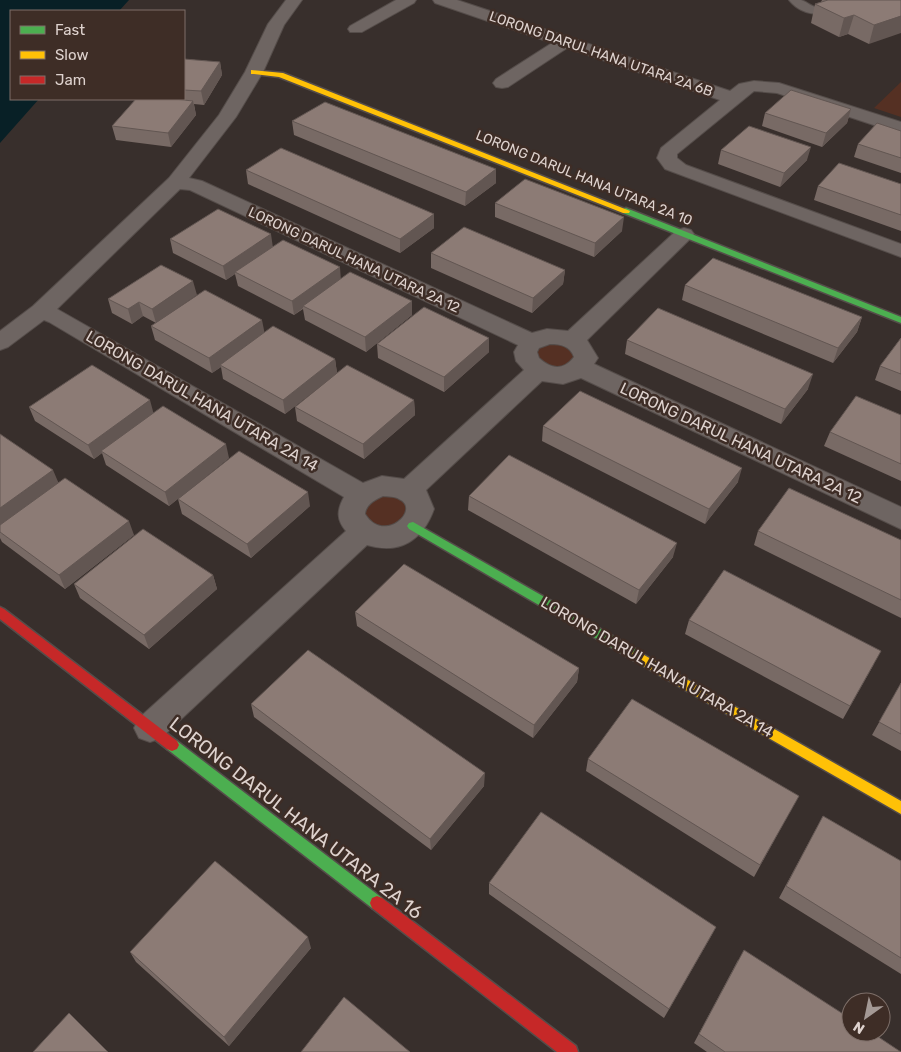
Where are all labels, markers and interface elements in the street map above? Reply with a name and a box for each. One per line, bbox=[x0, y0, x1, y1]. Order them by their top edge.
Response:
street label: LORONG DARUL HANA UTARA 2A 6B bbox=[487, 8, 715, 100]
legend bbox=[10, 10, 185, 100]
text: Fast bbox=[55, 21, 85, 39]
text: Slow bbox=[55, 46, 88, 64]
text: Jam bbox=[55, 71, 86, 89]
street label: LORONG DARUL HANA UTARA 2A 10 bbox=[473, 127, 695, 229]
street label: LORONG DARUL HANA UTARA 2A 12 bbox=[245, 203, 463, 317]
street label: LORONG DARUL HANA UTARA 2A 14 bbox=[82, 326, 322, 476]
street label: LORONG DARUL HANA UTARA 2A 12 bbox=[617, 378, 865, 508]
street label: LORONG DARUL HANA UTARA 2A 14 bbox=[537, 592, 777, 742]
street label: LORONG DARUL HANA UTARA 2A 16 bbox=[165, 712, 427, 924]
north arrow bbox=[841, 992, 891, 1042]
text: N bbox=[850, 1018, 868, 1037]

